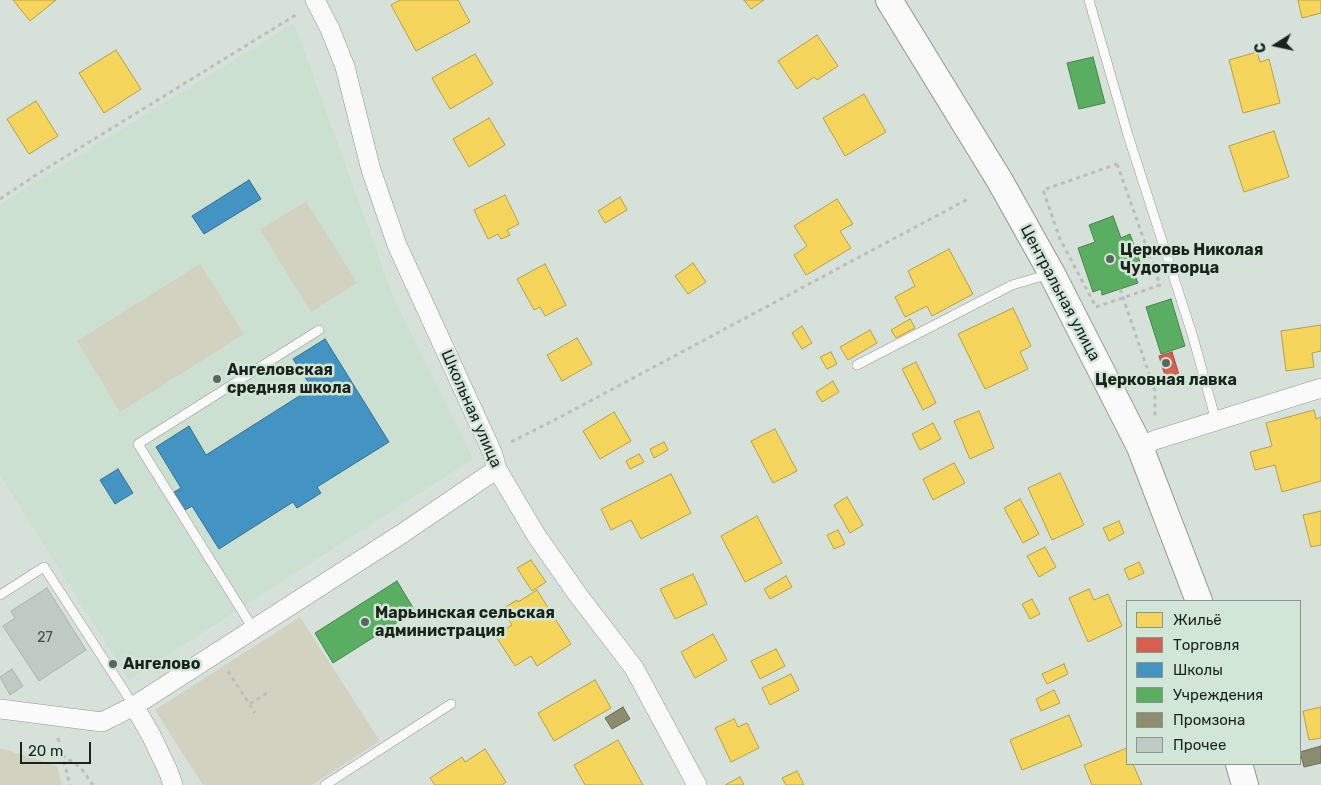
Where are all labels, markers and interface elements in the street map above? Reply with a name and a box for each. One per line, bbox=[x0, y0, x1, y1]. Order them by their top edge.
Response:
north arrow bbox=[1251, 20, 1301, 70]
text: С bbox=[1252, 41, 1270, 54]
street label: Центральная улица bbox=[1016, 222, 1104, 364]
place label: Церковь Николая Чудотворца bbox=[1120, 240, 1263, 278]
marker: Церковь Николая Чудотворца bbox=[1104, 253, 1116, 265]
street label: Школьная улица bbox=[436, 347, 506, 471]
marker: Церковная лавка bbox=[1160, 357, 1172, 369]
place label: Ангеловская средняя школа bbox=[227, 360, 351, 398]
place label: Церковная лавка bbox=[1095, 370, 1237, 390]
marker: Ангеловская средняя школа bbox=[211, 373, 223, 385]
legend bbox=[1126, 600, 1301, 765]
place label: Марьинская сельская администрация bbox=[375, 603, 555, 641]
text: Жильё bbox=[1173, 611, 1222, 629]
marker: Марьинская сельская администрация bbox=[359, 616, 371, 628]
house number: 27 bbox=[37, 630, 53, 646]
text: Торговля bbox=[1173, 636, 1239, 654]
place label: Ангелово bbox=[123, 654, 201, 674]
marker: Ангелово bbox=[107, 658, 119, 670]
text: Школы bbox=[1173, 661, 1223, 679]
text: Учреждения bbox=[1173, 686, 1263, 704]
text: Промзона bbox=[1173, 711, 1245, 729]
scale bar bbox=[22, 732, 94, 764]
text: Прочее bbox=[1173, 736, 1226, 754]
text: 20 m bbox=[28, 742, 63, 760]

